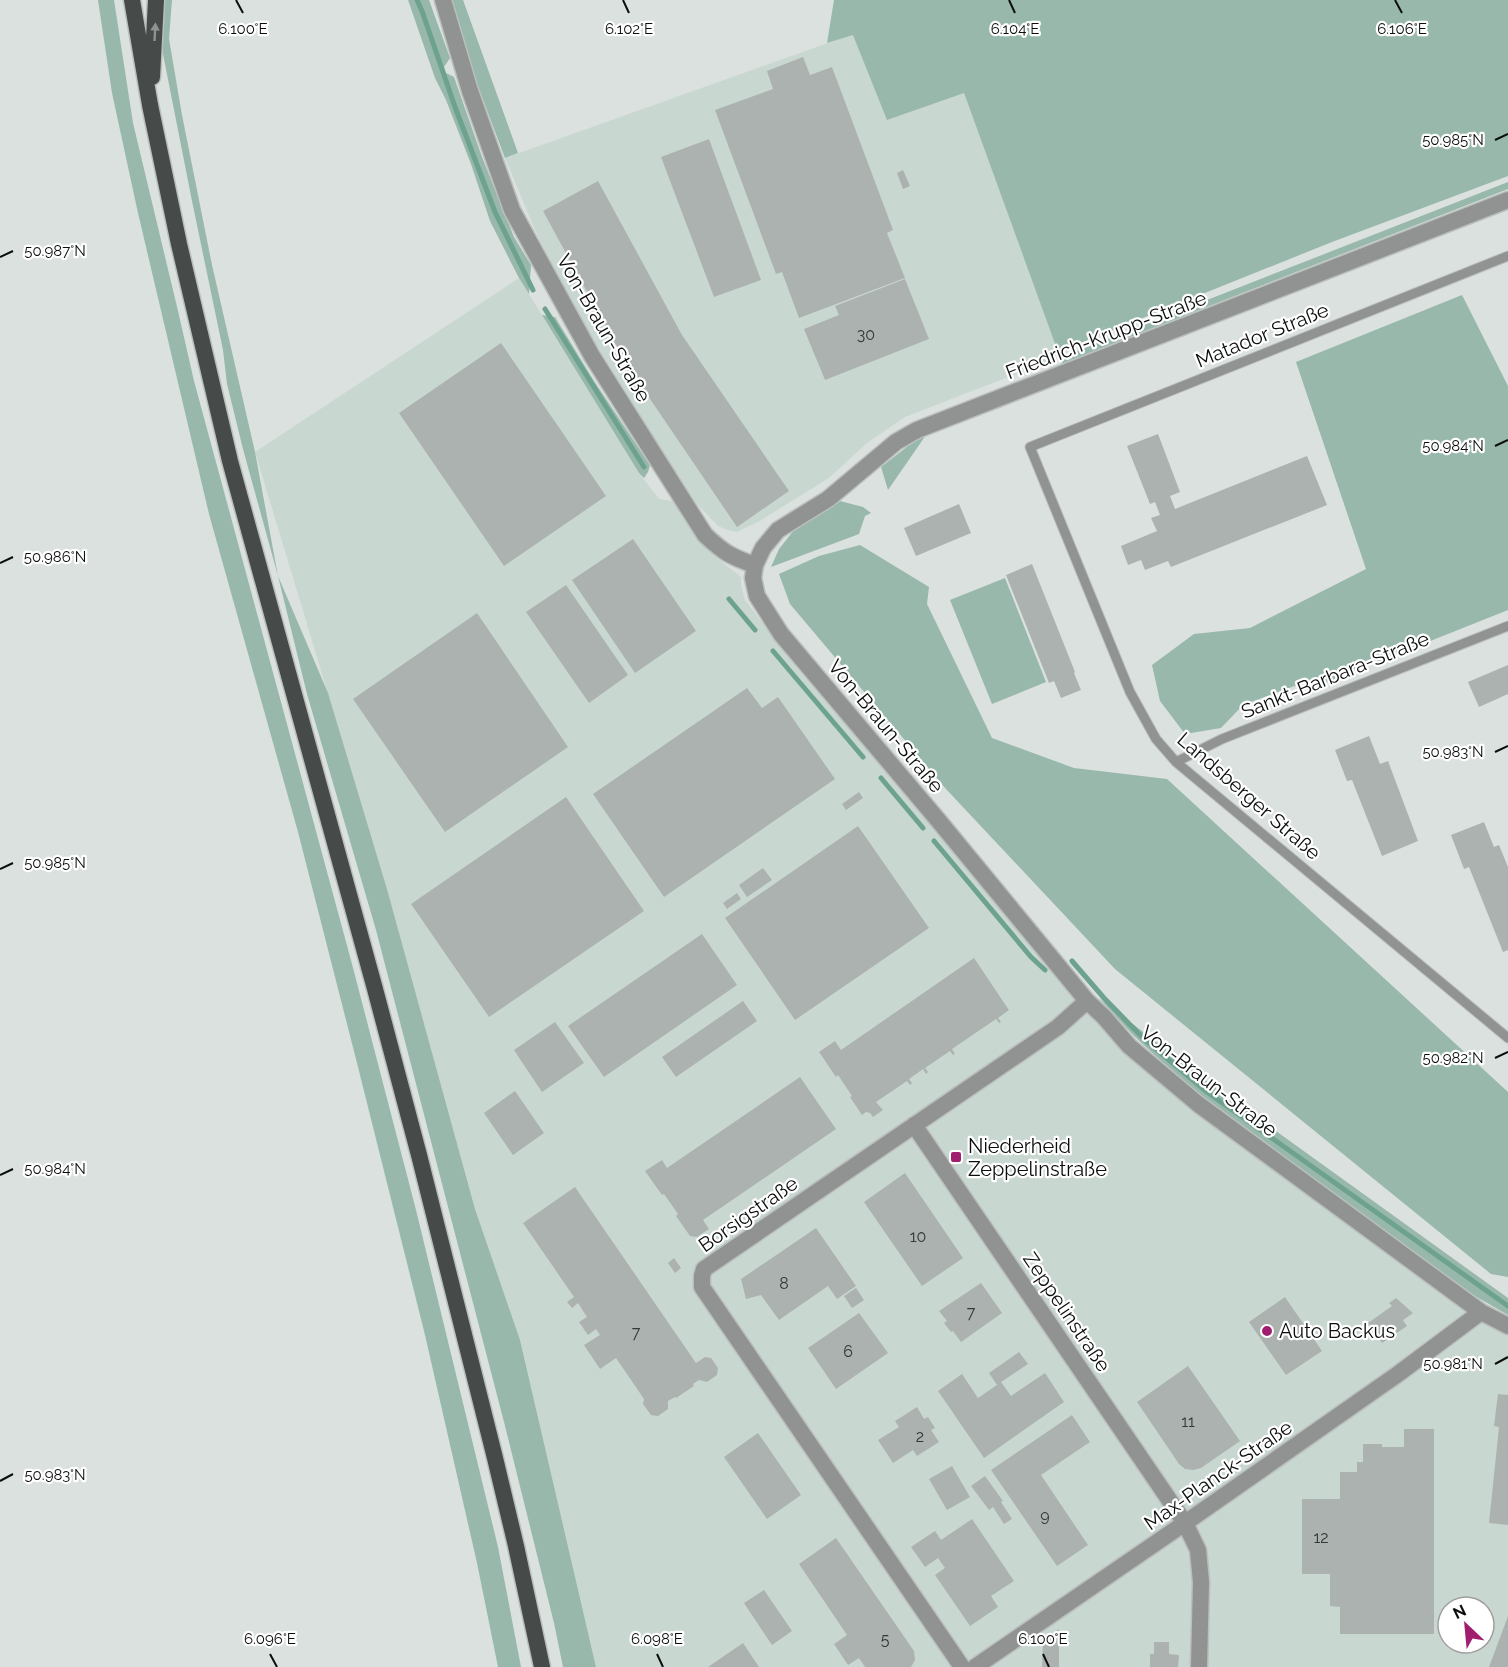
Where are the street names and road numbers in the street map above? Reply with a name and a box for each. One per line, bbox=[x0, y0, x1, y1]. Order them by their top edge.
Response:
street label: Von-Braun-Straße bbox=[552, 250, 656, 406]
street label: Friedrich-Krupp-Straße bbox=[1002, 285, 1210, 384]
street label: Matador Straße bbox=[1192, 297, 1332, 373]
street label: Sankt-Barbara-Straße bbox=[1238, 626, 1433, 724]
street label: Von-Braun-Straße bbox=[823, 654, 949, 798]
street label: Landsberger Straße bbox=[1172, 727, 1326, 865]
street label: Von-Braun-Straße bbox=[1136, 1020, 1282, 1142]
street label: Borsigstraße bbox=[694, 1171, 802, 1257]
street label: Zeppelinstraße bbox=[1018, 1248, 1116, 1376]
street label: Max-Planck-Straße bbox=[1139, 1415, 1297, 1535]

